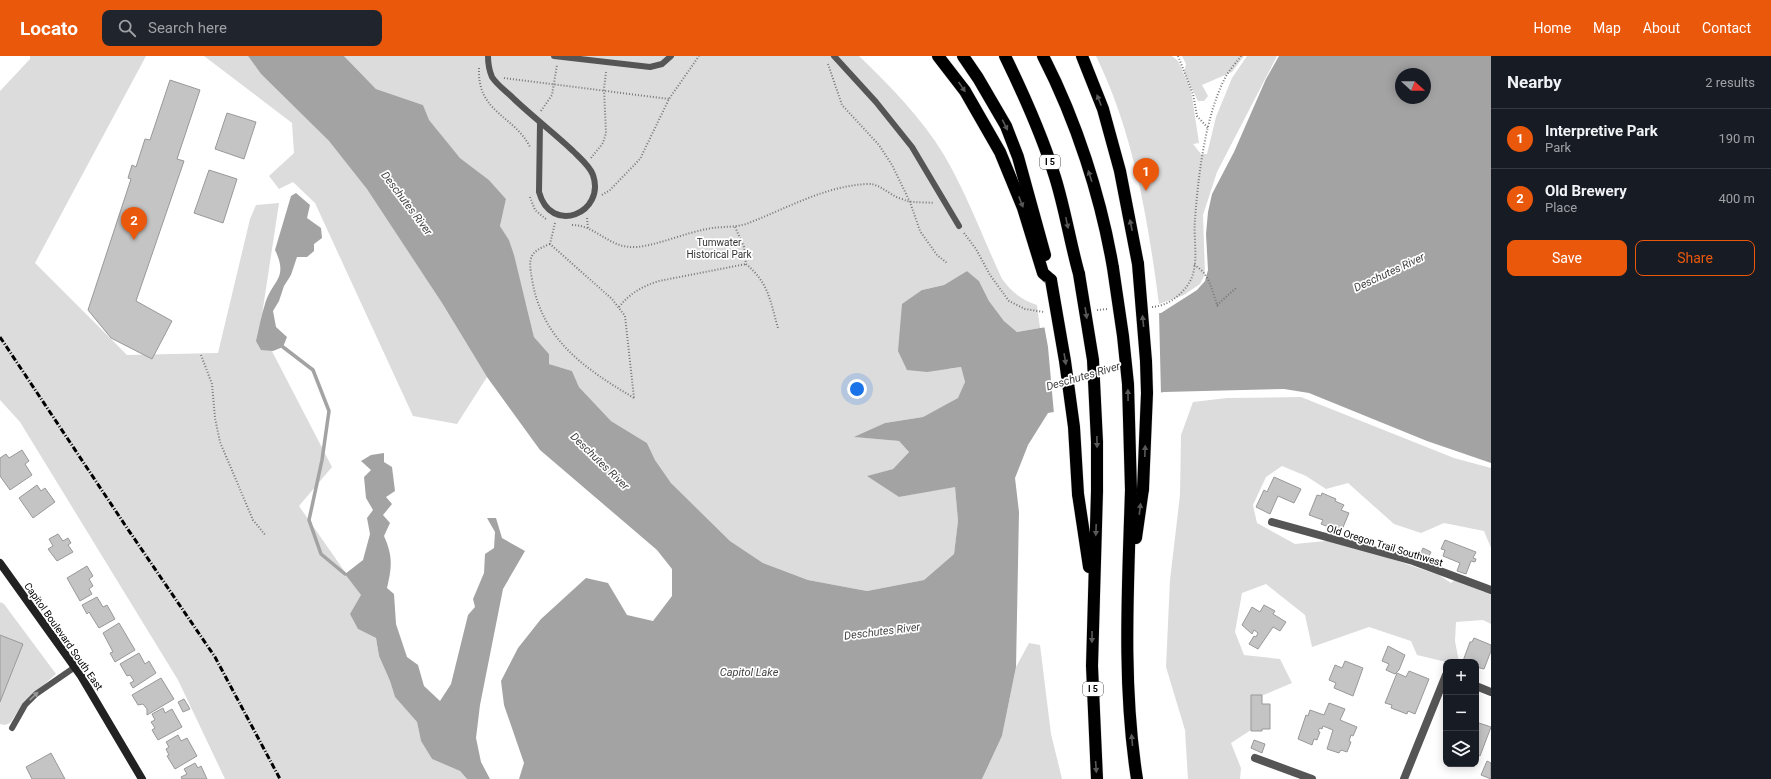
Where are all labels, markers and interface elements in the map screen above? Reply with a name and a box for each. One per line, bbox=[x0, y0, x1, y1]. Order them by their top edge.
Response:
search box bbox=[102, 10, 382, 46]
text: Locato bbox=[20, 17, 78, 40]
icon: search bbox=[116, 17, 138, 39]
text: Search here bbox=[148, 19, 227, 37]
text: Home bbox=[1533, 20, 1571, 36]
text: Map bbox=[1593, 20, 1621, 36]
text: About bbox=[1643, 20, 1680, 36]
text: Contact bbox=[1702, 20, 1751, 36]
north arrow bbox=[1395, 68, 1431, 104]
text: Nearby bbox=[1507, 72, 1562, 92]
text: 2 results bbox=[1705, 75, 1755, 90]
one-way arrow bbox=[958, 81, 966, 92]
one-way arrow bbox=[1096, 93, 1102, 105]
one-way arrow bbox=[1002, 119, 1008, 130]
text: Interpretive Park bbox=[1545, 122, 1658, 140]
text: 1 bbox=[1516, 131, 1524, 146]
text: 190 m bbox=[1718, 131, 1755, 146]
text: Park bbox=[1545, 140, 1571, 155]
road number: I 5 bbox=[1040, 155, 1060, 169]
pin: 1 bbox=[1133, 158, 1159, 191]
water label: Deschutes River bbox=[378, 169, 435, 238]
one-way arrow bbox=[1087, 169, 1093, 181]
text: Old Brewery bbox=[1545, 182, 1627, 200]
text: 2 bbox=[1516, 191, 1524, 206]
text: 400 m bbox=[1718, 191, 1755, 206]
one-way arrow bbox=[1018, 197, 1024, 209]
text: Place bbox=[1545, 200, 1577, 215]
pin: 2 bbox=[121, 207, 147, 240]
one-way arrow bbox=[1064, 217, 1070, 229]
one-way arrow bbox=[1128, 219, 1134, 232]
park label: Tumwater Historical Park bbox=[686, 237, 753, 260]
button: Save bbox=[1507, 240, 1627, 276]
button: Share bbox=[1635, 240, 1755, 276]
water label: Deschutes River bbox=[1352, 250, 1427, 294]
one-way arrow bbox=[1083, 307, 1089, 319]
one-way arrow bbox=[1140, 315, 1147, 327]
one-way arrow bbox=[1062, 353, 1068, 366]
water label: Deschutes River bbox=[1045, 360, 1122, 393]
your location bbox=[847, 379, 867, 399]
one-way arrow bbox=[1125, 388, 1131, 401]
water label: Deschutes River bbox=[568, 430, 632, 493]
one-way arrow bbox=[1094, 436, 1100, 449]
one-way arrow bbox=[1142, 444, 1148, 457]
one-way arrow bbox=[1137, 503, 1143, 515]
street label: Old Oregon Trail Southwest bbox=[1325, 523, 1444, 568]
one-way arrow bbox=[1093, 524, 1099, 537]
street label: Capitol Boulevard South East bbox=[22, 581, 105, 692]
water label: Deschutes River bbox=[843, 620, 921, 643]
one-way arrow bbox=[1089, 631, 1096, 643]
map controls bbox=[1443, 659, 1479, 767]
button: + bbox=[1443, 659, 1479, 695]
water label: Capitol Lake bbox=[720, 666, 779, 679]
road number: I 5 bbox=[1083, 682, 1103, 696]
one-way arrow bbox=[29, 692, 39, 701]
button: − bbox=[1443, 695, 1479, 731]
button: layers bbox=[1443, 731, 1479, 767]
one-way arrow bbox=[1129, 734, 1136, 746]
one-way arrow bbox=[1093, 761, 1100, 773]

